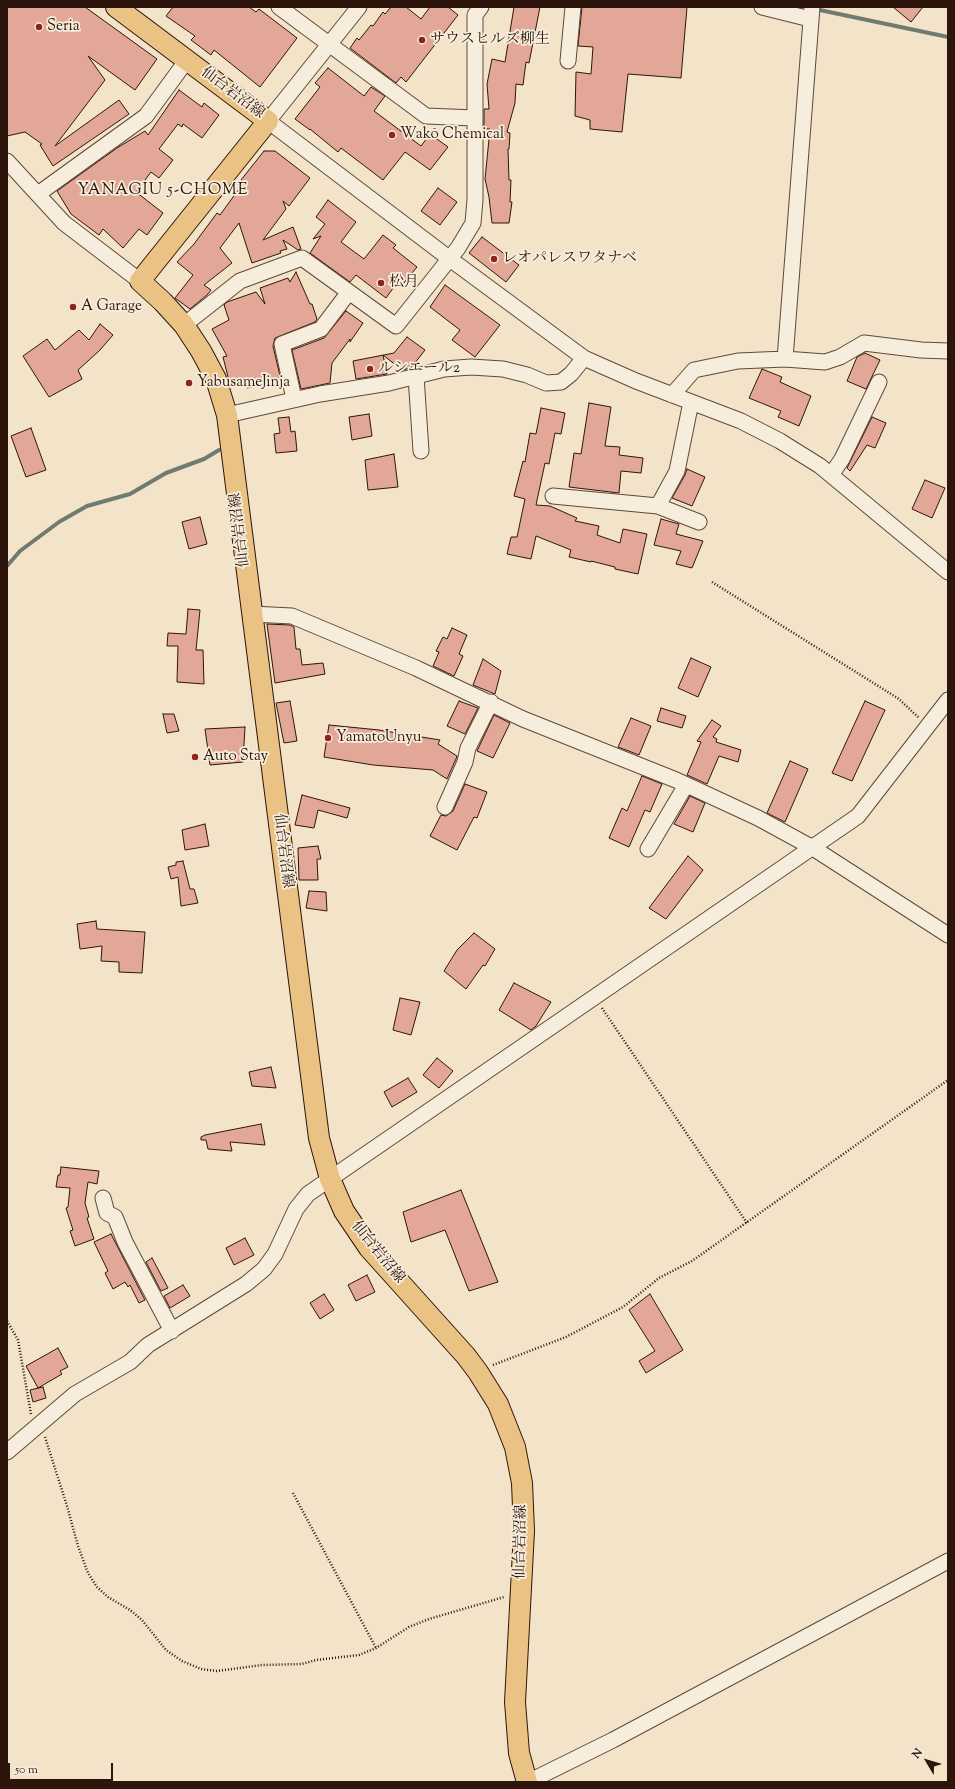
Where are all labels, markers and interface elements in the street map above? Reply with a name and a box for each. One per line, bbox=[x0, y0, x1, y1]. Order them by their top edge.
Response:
place label: Seria bbox=[47, 18, 80, 36]
marker: Seria bbox=[34, 22, 44, 32]
place label: サウスヒルズ柳生 bbox=[430, 31, 550, 49]
marker: サウスヒルズ柳生 bbox=[417, 35, 427, 45]
street label: 仙台岩沼線 bbox=[197, 64, 267, 124]
place label: Wakō Chemical bbox=[400, 126, 504, 144]
marker: Wakō Chemical bbox=[387, 130, 397, 140]
district label: YANAGIU 5-CHOME bbox=[78, 181, 248, 201]
place label: レオパレスワタナベ bbox=[502, 250, 637, 268]
marker: レオパレスワタナベ bbox=[489, 254, 499, 264]
place label: 松月 bbox=[389, 274, 419, 292]
marker: 松月 bbox=[376, 278, 386, 288]
place label: A Garage bbox=[81, 298, 142, 316]
marker: A Garage bbox=[68, 302, 78, 312]
place label: ルシエール2 bbox=[378, 360, 460, 378]
marker: ルシエール2 bbox=[365, 364, 375, 374]
place label: YabusameJinja bbox=[197, 374, 290, 392]
marker: YabusameJinja bbox=[184, 378, 194, 388]
street label: 仙台岩沼線 bbox=[227, 492, 255, 568]
place label: YamatoUnyu bbox=[336, 729, 421, 747]
marker: YamatoUnyu bbox=[323, 733, 333, 743]
place label: Auto Stay bbox=[203, 748, 268, 766]
marker: Auto Stay bbox=[190, 752, 200, 762]
street label: 仙台岩沼線 bbox=[268, 813, 296, 889]
street label: 仙台岩沼線 bbox=[346, 1218, 408, 1288]
street label: 仙台岩沼線 bbox=[512, 1504, 532, 1580]
north arrow bbox=[907, 1741, 947, 1781]
text: N bbox=[909, 1745, 927, 1762]
scale bar bbox=[10, 1755, 115, 1781]
text: 50 m bbox=[15, 1761, 38, 1779]

